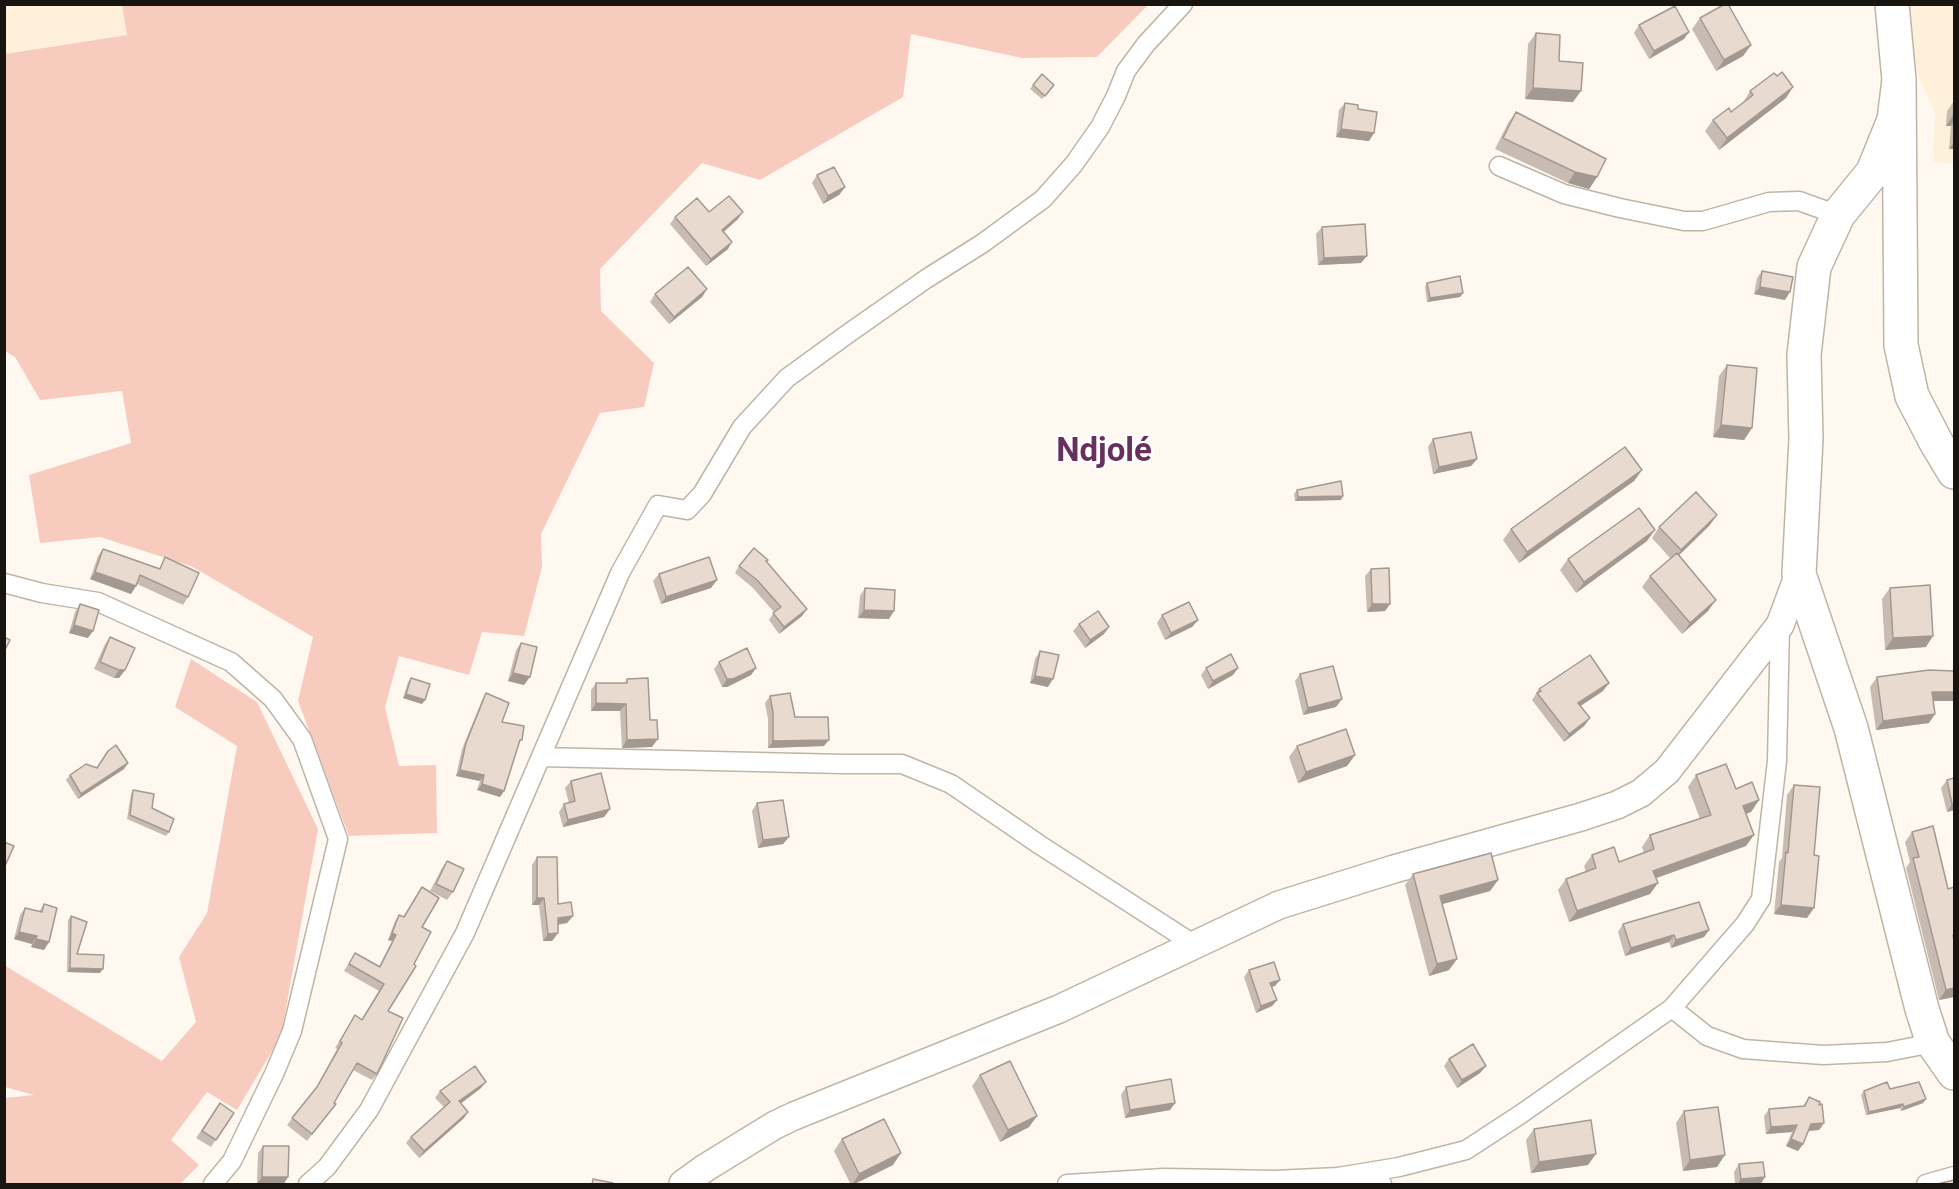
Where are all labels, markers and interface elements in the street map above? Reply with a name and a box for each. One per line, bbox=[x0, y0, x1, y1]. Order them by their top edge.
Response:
district label: Ndjolé bbox=[1056, 433, 1152, 473]

